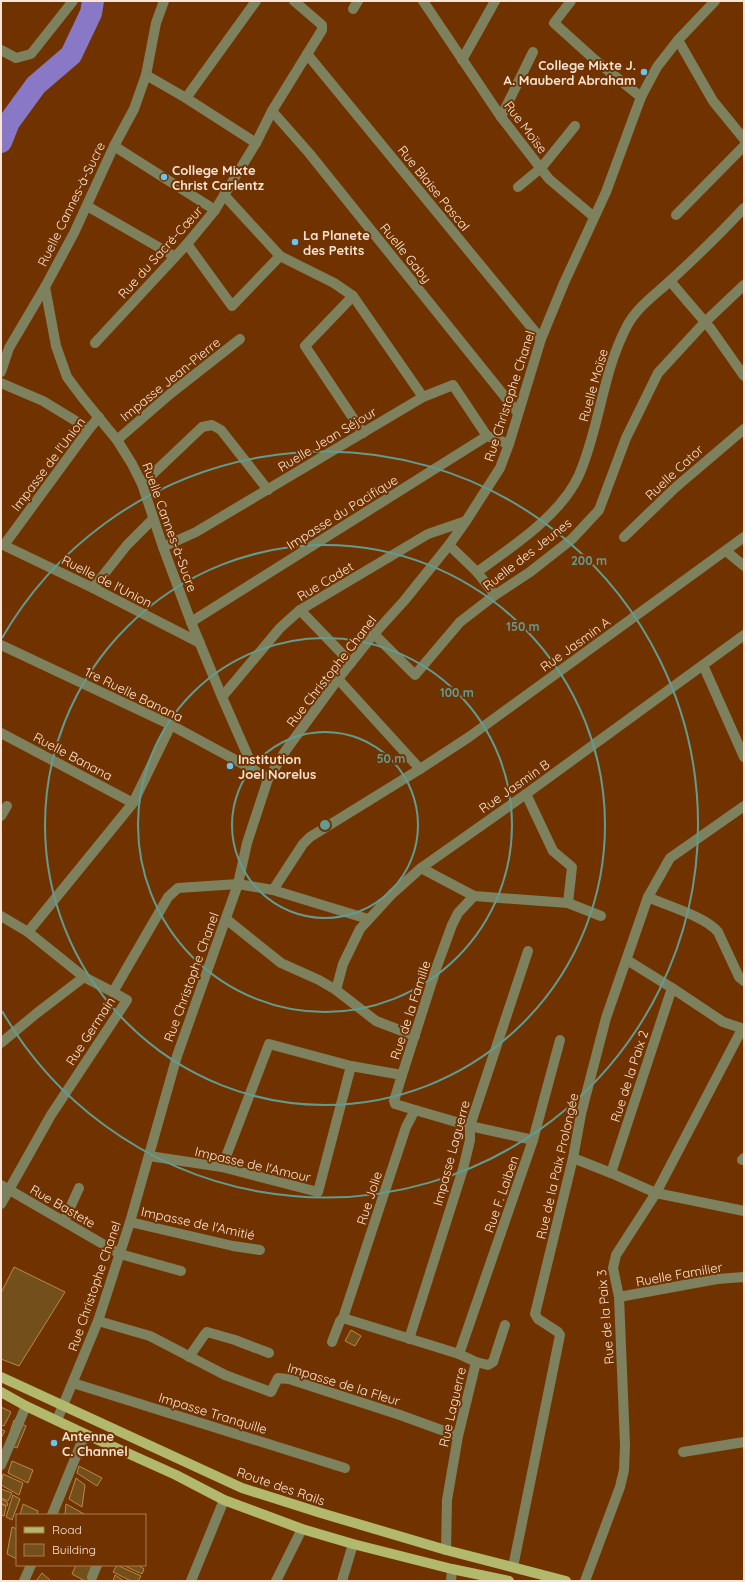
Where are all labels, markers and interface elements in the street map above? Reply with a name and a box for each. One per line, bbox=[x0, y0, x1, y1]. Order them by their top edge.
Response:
place label: College Mixte J. A. Mauberd Abraham bbox=[504, 57, 636, 88]
marker: College Mixte J. A. Mauberd Abraham bbox=[639, 67, 649, 77]
street label: Rue Moïse bbox=[501, 98, 551, 156]
street label: Ruelle Cannes-à-Sucre bbox=[34, 139, 108, 269]
street label: Rue Blaise Pascal bbox=[395, 142, 473, 234]
place label: College Mixte Christ Carlentz bbox=[172, 162, 264, 193]
marker: College Mixte Christ Carlentz bbox=[159, 172, 169, 182]
street label: Rue du Sacré-Cœur bbox=[114, 202, 206, 302]
street label: Ruelle Gaby bbox=[377, 220, 435, 286]
place label: La Planete des Petits bbox=[303, 227, 370, 258]
marker: La Planete des Petits bbox=[290, 237, 300, 247]
street label: Rue Christophe Chanel bbox=[480, 329, 538, 463]
street label: Impasse Jean-Pierre bbox=[117, 334, 223, 424]
street label: Ruelle Moïse bbox=[575, 347, 611, 423]
street label: Ruelle Jean Séjour bbox=[275, 403, 379, 475]
street label: Impasse de l'Union bbox=[8, 414, 88, 514]
street label: Ruelle Cator bbox=[642, 441, 706, 503]
street label: Ruelle Cannes-à-Sucre bbox=[139, 460, 201, 594]
street label: Impasse du Pacifique bbox=[283, 471, 401, 553]
street label: Ruelle des Jeunes bbox=[479, 514, 575, 594]
street label: Ruelle de l'Union bbox=[59, 551, 155, 611]
text: 200 m bbox=[571, 553, 607, 568]
street label: Rue Cadet bbox=[294, 558, 356, 604]
street label: Rue Christophe Chanel bbox=[283, 612, 379, 730]
street label: Rue Jasmin A bbox=[537, 613, 614, 675]
text: 150 m bbox=[506, 619, 540, 634]
street label: 1re Ruelle Banana bbox=[82, 663, 186, 725]
text: 100 m bbox=[440, 685, 474, 700]
street label: Ruelle Banana bbox=[31, 728, 115, 784]
place label: Institution Joel Norelus bbox=[238, 751, 316, 782]
text: 50 m bbox=[377, 751, 405, 766]
street label: Rue Jasmin B bbox=[476, 756, 552, 816]
marker: Institution Joel Norelus bbox=[225, 761, 235, 771]
centre of rings bbox=[318, 818, 332, 832]
street label: Rue Christophe Chanel bbox=[160, 910, 222, 1044]
street label: Rue de la Famille bbox=[386, 959, 434, 1061]
street label: Rue Germain bbox=[62, 994, 118, 1068]
street label: Rue de la Paix 2 bbox=[607, 1028, 651, 1124]
street label: Rue de la Paix Prolongée bbox=[532, 1091, 582, 1241]
street label: Impasse Laguerre bbox=[429, 1098, 473, 1208]
street label: Impasse de l'Amour bbox=[193, 1143, 313, 1185]
street label: Rue F. Laiben bbox=[480, 1153, 522, 1235]
street label: Rue Jolie bbox=[353, 1169, 385, 1227]
street label: Rue Bastete bbox=[28, 1181, 98, 1231]
street label: Impasse de l'Amitié bbox=[140, 1203, 256, 1243]
street label: Rue Christophe Chanel bbox=[64, 1219, 124, 1353]
street label: Ruelle Familier bbox=[634, 1258, 724, 1290]
street label: Rue de la Paix 3 bbox=[593, 1269, 617, 1365]
street label: Impasse de la Fleur bbox=[286, 1359, 402, 1409]
street label: Rue Laguerre bbox=[435, 1366, 469, 1448]
street label: Impasse Tranquille bbox=[157, 1389, 269, 1437]
place label: Antenne C. Channel bbox=[62, 1428, 128, 1459]
marker: Antenne C. Channel bbox=[49, 1438, 59, 1448]
street label: Route des Rails bbox=[235, 1463, 327, 1509]
legend bbox=[16, 1514, 146, 1566]
text: Road bbox=[52, 1522, 82, 1537]
text: Building bbox=[52, 1542, 96, 1557]

